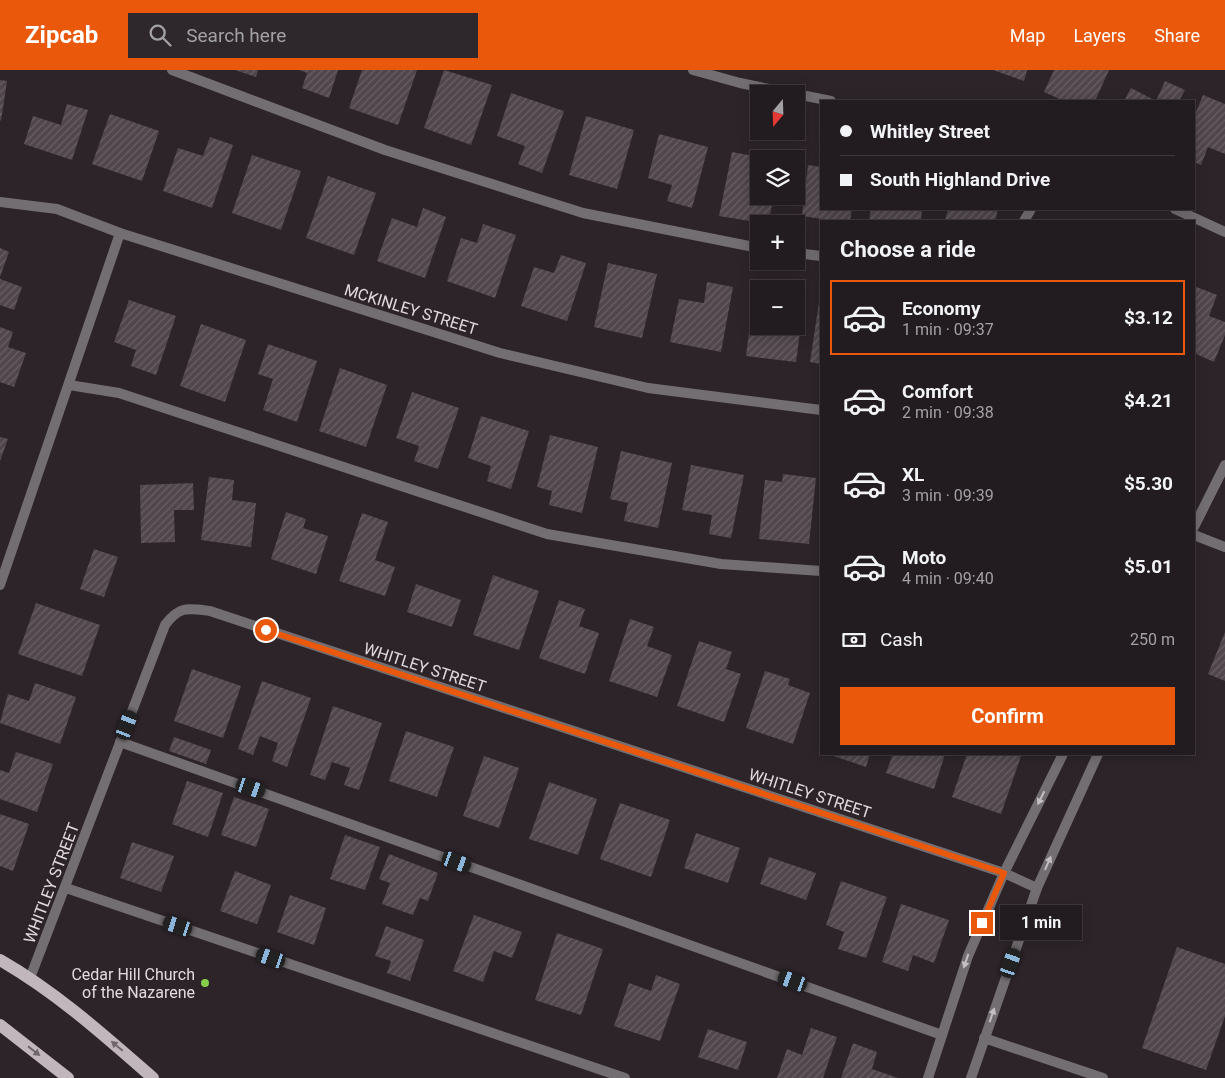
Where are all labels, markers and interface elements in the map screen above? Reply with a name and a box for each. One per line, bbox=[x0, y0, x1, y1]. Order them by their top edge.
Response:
search box bbox=[128, 13, 478, 58]
text: Zipcab bbox=[25, 21, 98, 49]
icon: search bbox=[146, 21, 174, 49]
text: Search here bbox=[186, 24, 286, 47]
text: Map bbox=[1010, 25, 1045, 46]
text: Layers bbox=[1073, 25, 1126, 46]
text: Share bbox=[1154, 25, 1200, 46]
north arrow bbox=[750, 85, 805, 140]
map controls bbox=[750, 85, 805, 335]
text: Whitley Street bbox=[870, 120, 990, 143]
button: layers bbox=[750, 150, 805, 205]
text: South Highland Drive bbox=[870, 168, 1050, 191]
button: + bbox=[750, 215, 805, 270]
text: Choose a ride bbox=[840, 237, 976, 262]
street label: MCKINLEY STREET bbox=[342, 280, 480, 339]
button: − bbox=[750, 280, 805, 335]
icon: car bbox=[842, 295, 887, 340]
text: Economy bbox=[902, 297, 981, 320]
text: $3.12 bbox=[1124, 306, 1173, 329]
text: 1 min · 09:37 bbox=[902, 320, 994, 339]
icon: car bbox=[842, 378, 887, 423]
text: Comfort bbox=[902, 380, 973, 403]
text: $4.21 bbox=[1124, 389, 1173, 412]
text: 2 min · 09:38 bbox=[902, 403, 994, 422]
icon: car bbox=[842, 461, 887, 506]
text: XL bbox=[902, 463, 924, 486]
text: $5.30 bbox=[1124, 472, 1173, 495]
text: 3 min · 09:39 bbox=[902, 486, 994, 505]
icon: car bbox=[842, 544, 887, 589]
text: Moto bbox=[902, 546, 946, 569]
text: $5.01 bbox=[1124, 555, 1173, 578]
text: 4 min · 09:40 bbox=[902, 569, 994, 588]
route start bbox=[255, 619, 277, 641]
icon: cash bbox=[840, 626, 868, 654]
text: Cash bbox=[880, 628, 923, 651]
text: 250 m bbox=[1130, 630, 1175, 649]
street label: WHITLEY STREET bbox=[361, 639, 489, 696]
button: Confirm bbox=[840, 687, 1175, 745]
car bbox=[114, 708, 139, 742]
street label: WHITLEY STREET bbox=[746, 765, 874, 822]
car bbox=[234, 776, 267, 800]
one-way arrow bbox=[1037, 790, 1045, 805]
street label: WHITLEY STREET bbox=[20, 820, 83, 946]
car bbox=[440, 850, 473, 874]
one-way arrow bbox=[1045, 856, 1053, 870]
callout: 1 min bbox=[1000, 906, 1082, 940]
route end bbox=[971, 912, 993, 934]
text: 1 min bbox=[1021, 913, 1061, 932]
car bbox=[161, 914, 194, 938]
car bbox=[254, 946, 287, 970]
car bbox=[999, 946, 1022, 980]
one-way arrow bbox=[962, 954, 970, 969]
place label: Cedar Hill Church of the Nazarene bbox=[71, 965, 195, 1002]
car bbox=[776, 969, 809, 993]
marker: Cedar Hill Church of the Nazarene bbox=[199, 977, 211, 989]
one-way arrow bbox=[989, 1008, 996, 1023]
one-way arrow bbox=[111, 1040, 123, 1052]
one-way arrow bbox=[27, 1046, 40, 1057]

